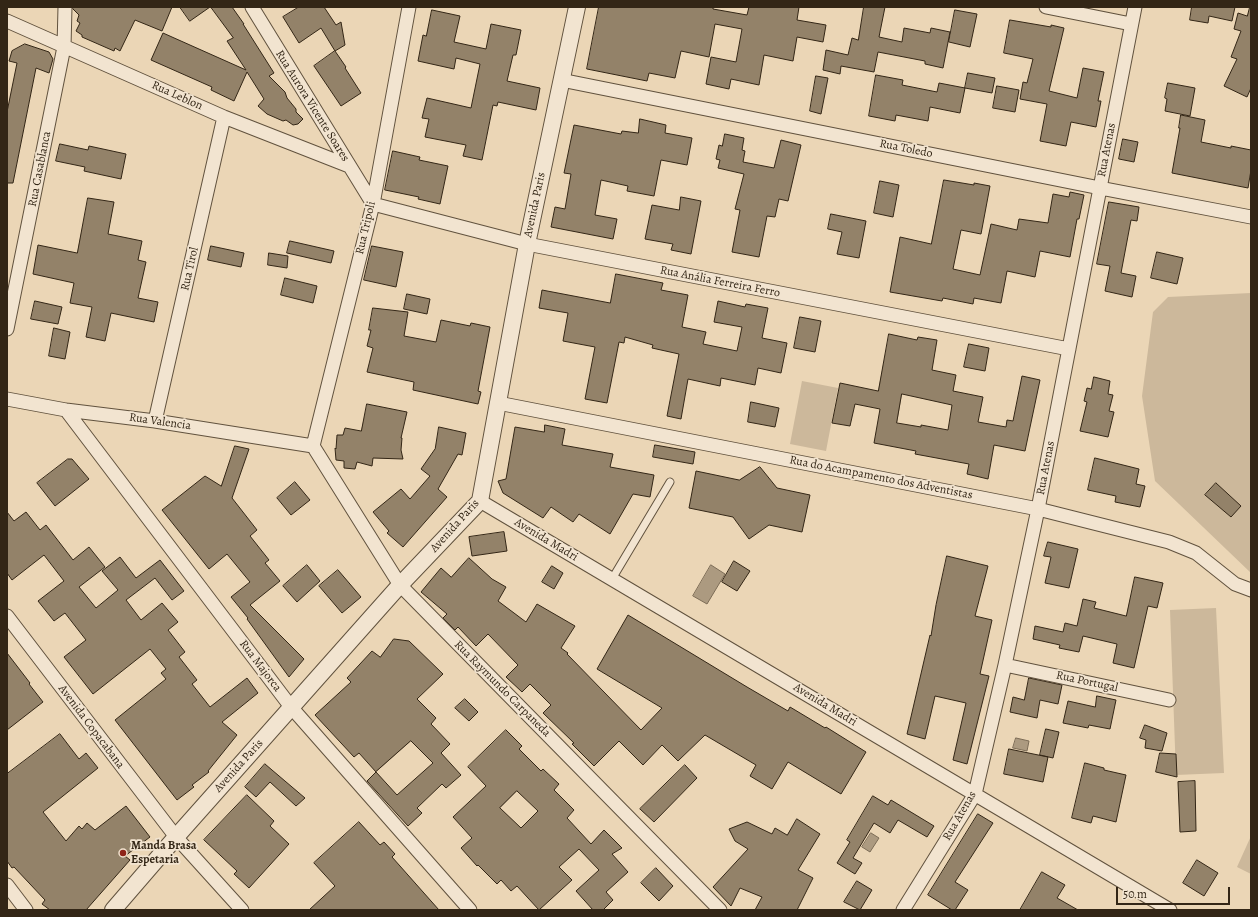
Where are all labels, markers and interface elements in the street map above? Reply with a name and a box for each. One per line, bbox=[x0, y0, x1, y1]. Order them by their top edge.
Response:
street label: Rua Aurora Vicente Soares bbox=[272, 48, 352, 164]
street label: Rua Leblon bbox=[149, 78, 205, 114]
street label: Rua Atenas bbox=[1095, 122, 1119, 178]
street label: Rua Casablanca bbox=[26, 130, 54, 208]
street label: Rua Toledo bbox=[878, 137, 934, 161]
street label: Avenida Paris bbox=[521, 171, 549, 239]
street label: Rua Tripoli bbox=[353, 200, 379, 256]
street label: Rua Tirol bbox=[178, 246, 202, 292]
street label: Rua Anália Ferreira Ferro bbox=[659, 263, 781, 301]
street label: Rua Valencia bbox=[128, 411, 192, 433]
street label: Rua Atenas bbox=[1034, 440, 1058, 496]
street label: Rua do Acampamento dos Adventistas bbox=[788, 453, 974, 503]
street label: Avenida Paris bbox=[427, 496, 483, 556]
street label: Avenida Madri bbox=[512, 515, 580, 565]
street label: Rua Majorca bbox=[236, 637, 284, 695]
street label: Rua Raymundo Carpaneda bbox=[451, 638, 553, 740]
street label: Rua Portugal bbox=[1055, 668, 1119, 696]
street label: Avenida Madri bbox=[791, 680, 859, 730]
street label: Avenida Copacabana bbox=[55, 682, 127, 772]
street label: Avenida Paris bbox=[211, 736, 267, 796]
street label: Rua Atenas bbox=[940, 789, 980, 843]
place label: Manda Brasa Espetaria bbox=[131, 839, 197, 867]
marker: Manda Brasa Espetaria bbox=[118, 848, 128, 858]
scale bar bbox=[1118, 879, 1232, 905]
text: 50 m bbox=[1123, 886, 1147, 902]

